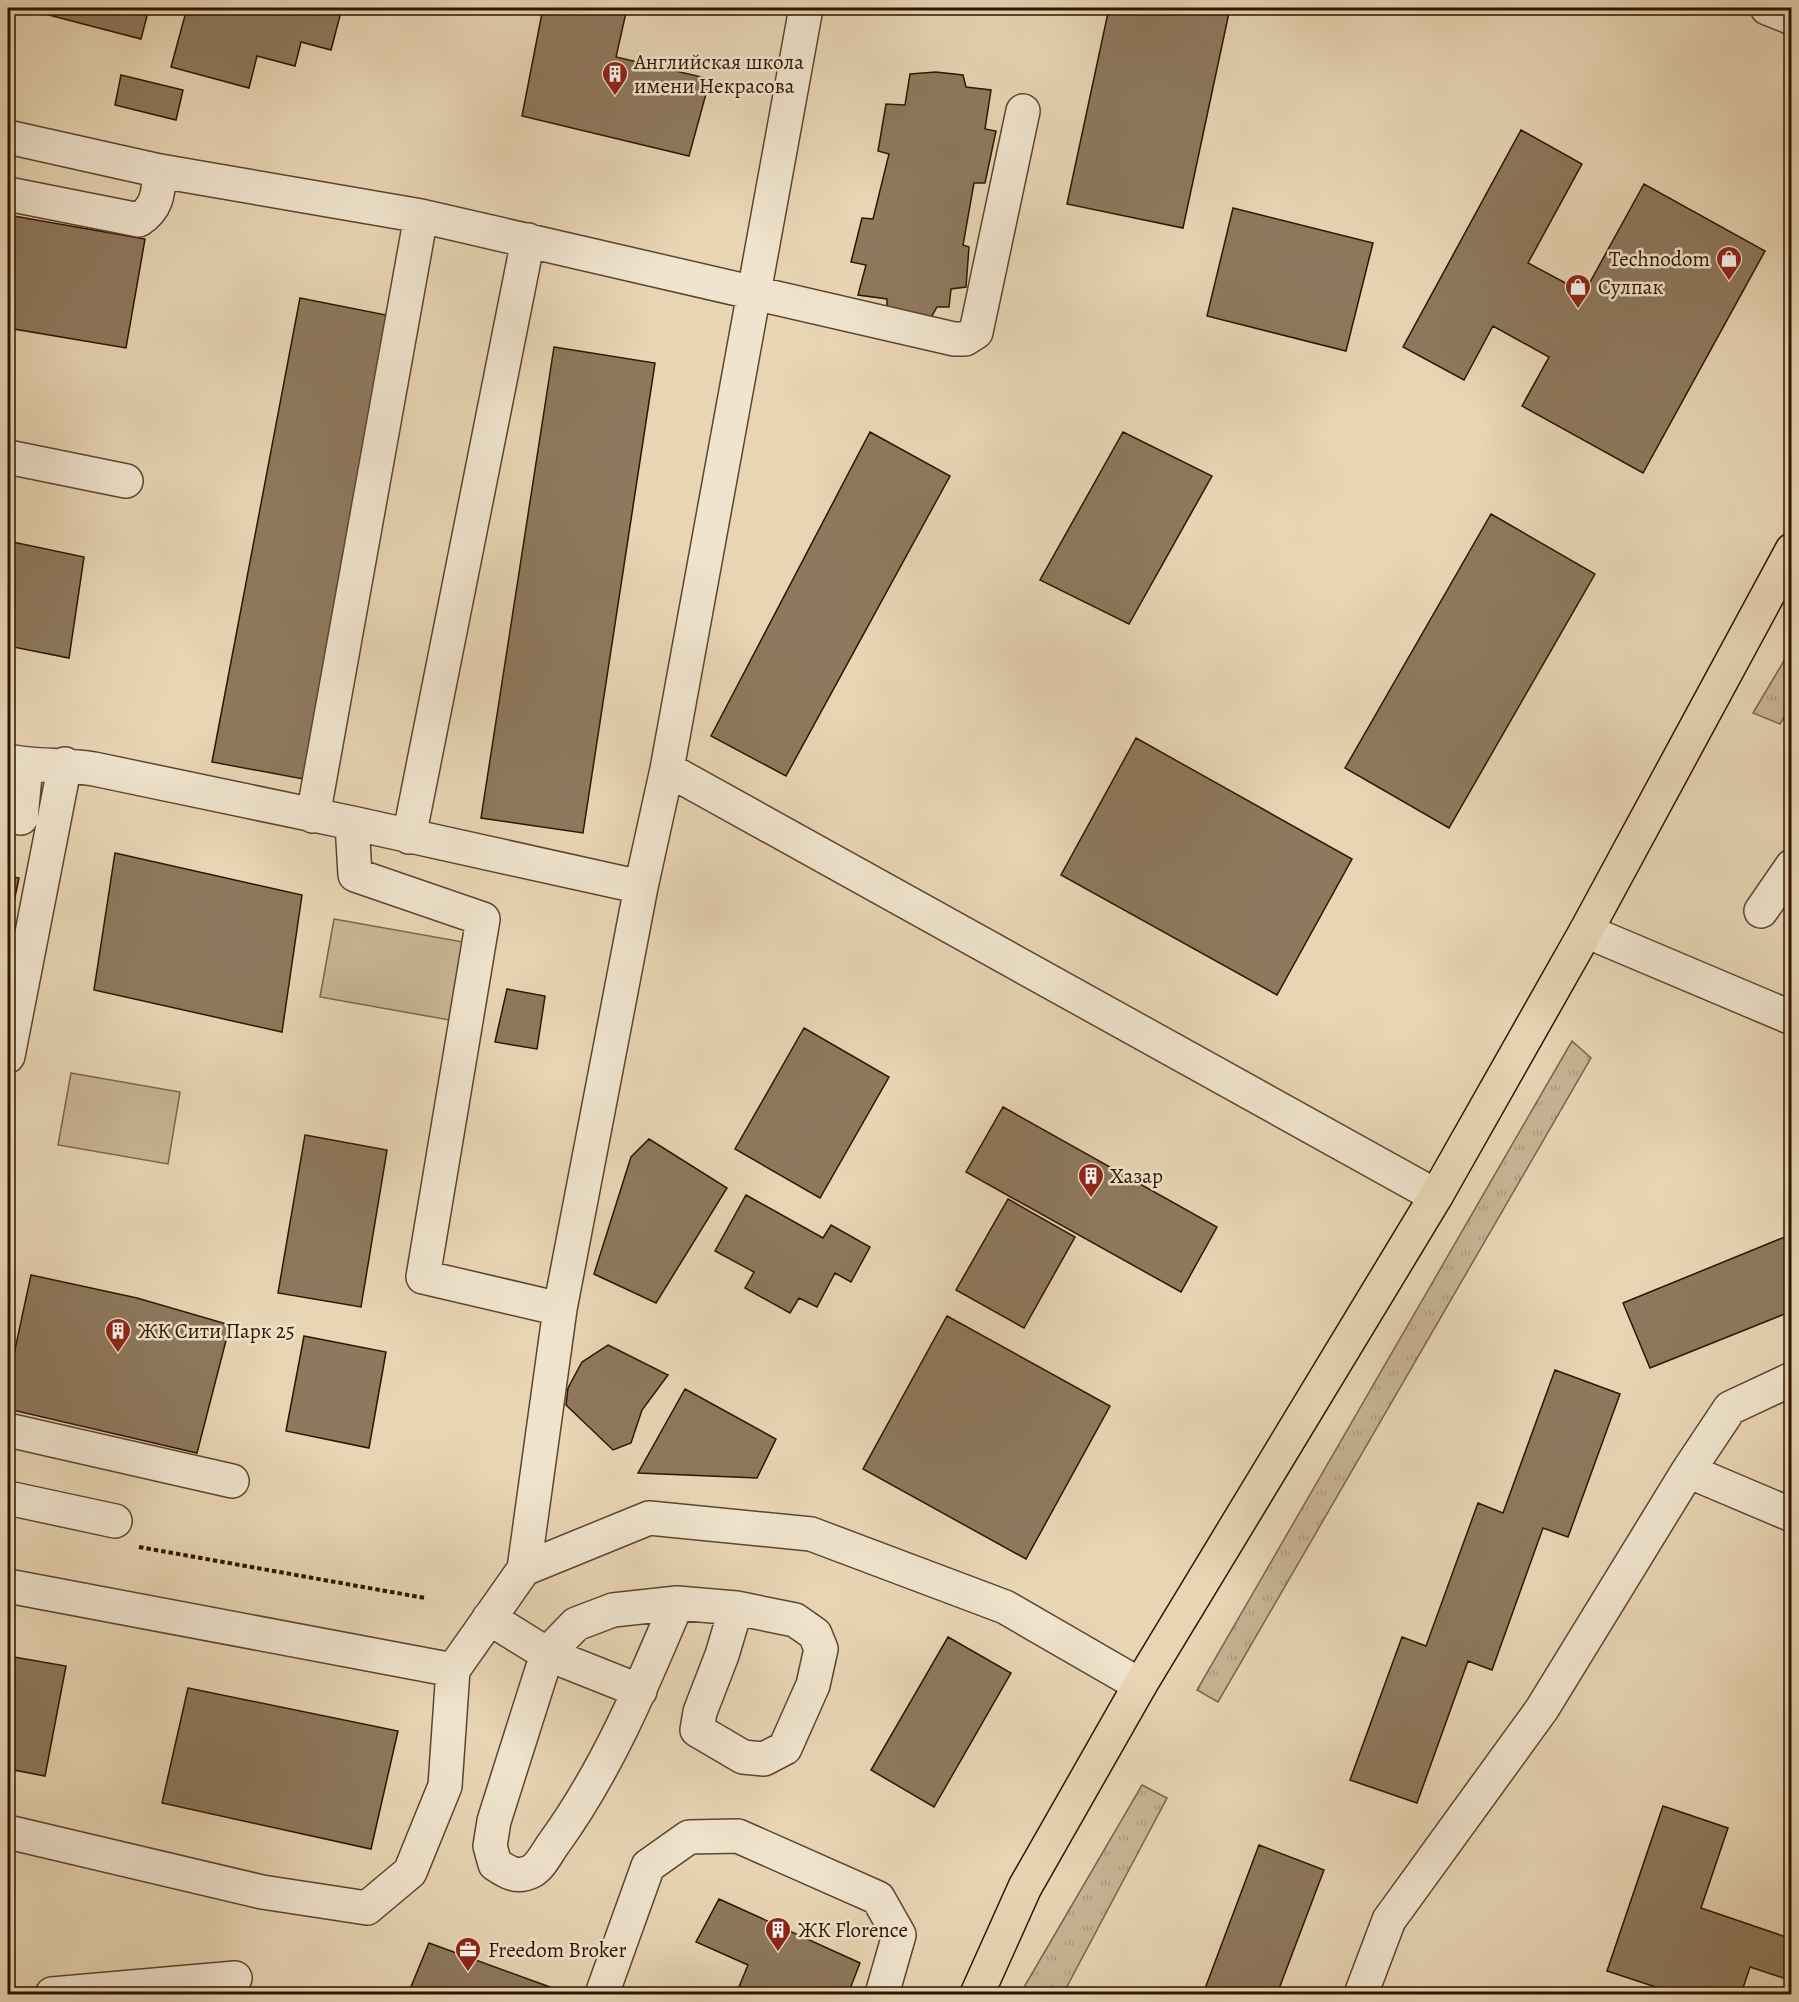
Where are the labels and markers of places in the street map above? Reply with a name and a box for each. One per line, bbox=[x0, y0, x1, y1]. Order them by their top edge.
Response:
place label: Английская школа имени Некрасова bbox=[633, 48, 804, 100]
building icon: Английская школа имени Некрасова bbox=[600, 59, 630, 97]
shop icon: Technodom bbox=[1714, 244, 1744, 282]
place label: Technodom bbox=[1609, 245, 1710, 273]
shop icon: Сулпак bbox=[1563, 272, 1593, 310]
place label: Сулпак bbox=[1598, 273, 1663, 301]
building icon: Хазар bbox=[1076, 1161, 1106, 1199]
place label: Хазар bbox=[1110, 1162, 1163, 1190]
building icon: ЖК Сити Парк 25 bbox=[103, 1316, 133, 1354]
place label: ЖК Сити Парк 25 bbox=[138, 1317, 295, 1345]
building icon: ЖК Florence bbox=[763, 1915, 793, 1953]
place label: ЖК Florence bbox=[798, 1916, 908, 1944]
office icon: Freedom Broker bbox=[453, 1935, 483, 1973]
place label: Freedom Broker bbox=[488, 1936, 626, 1964]

